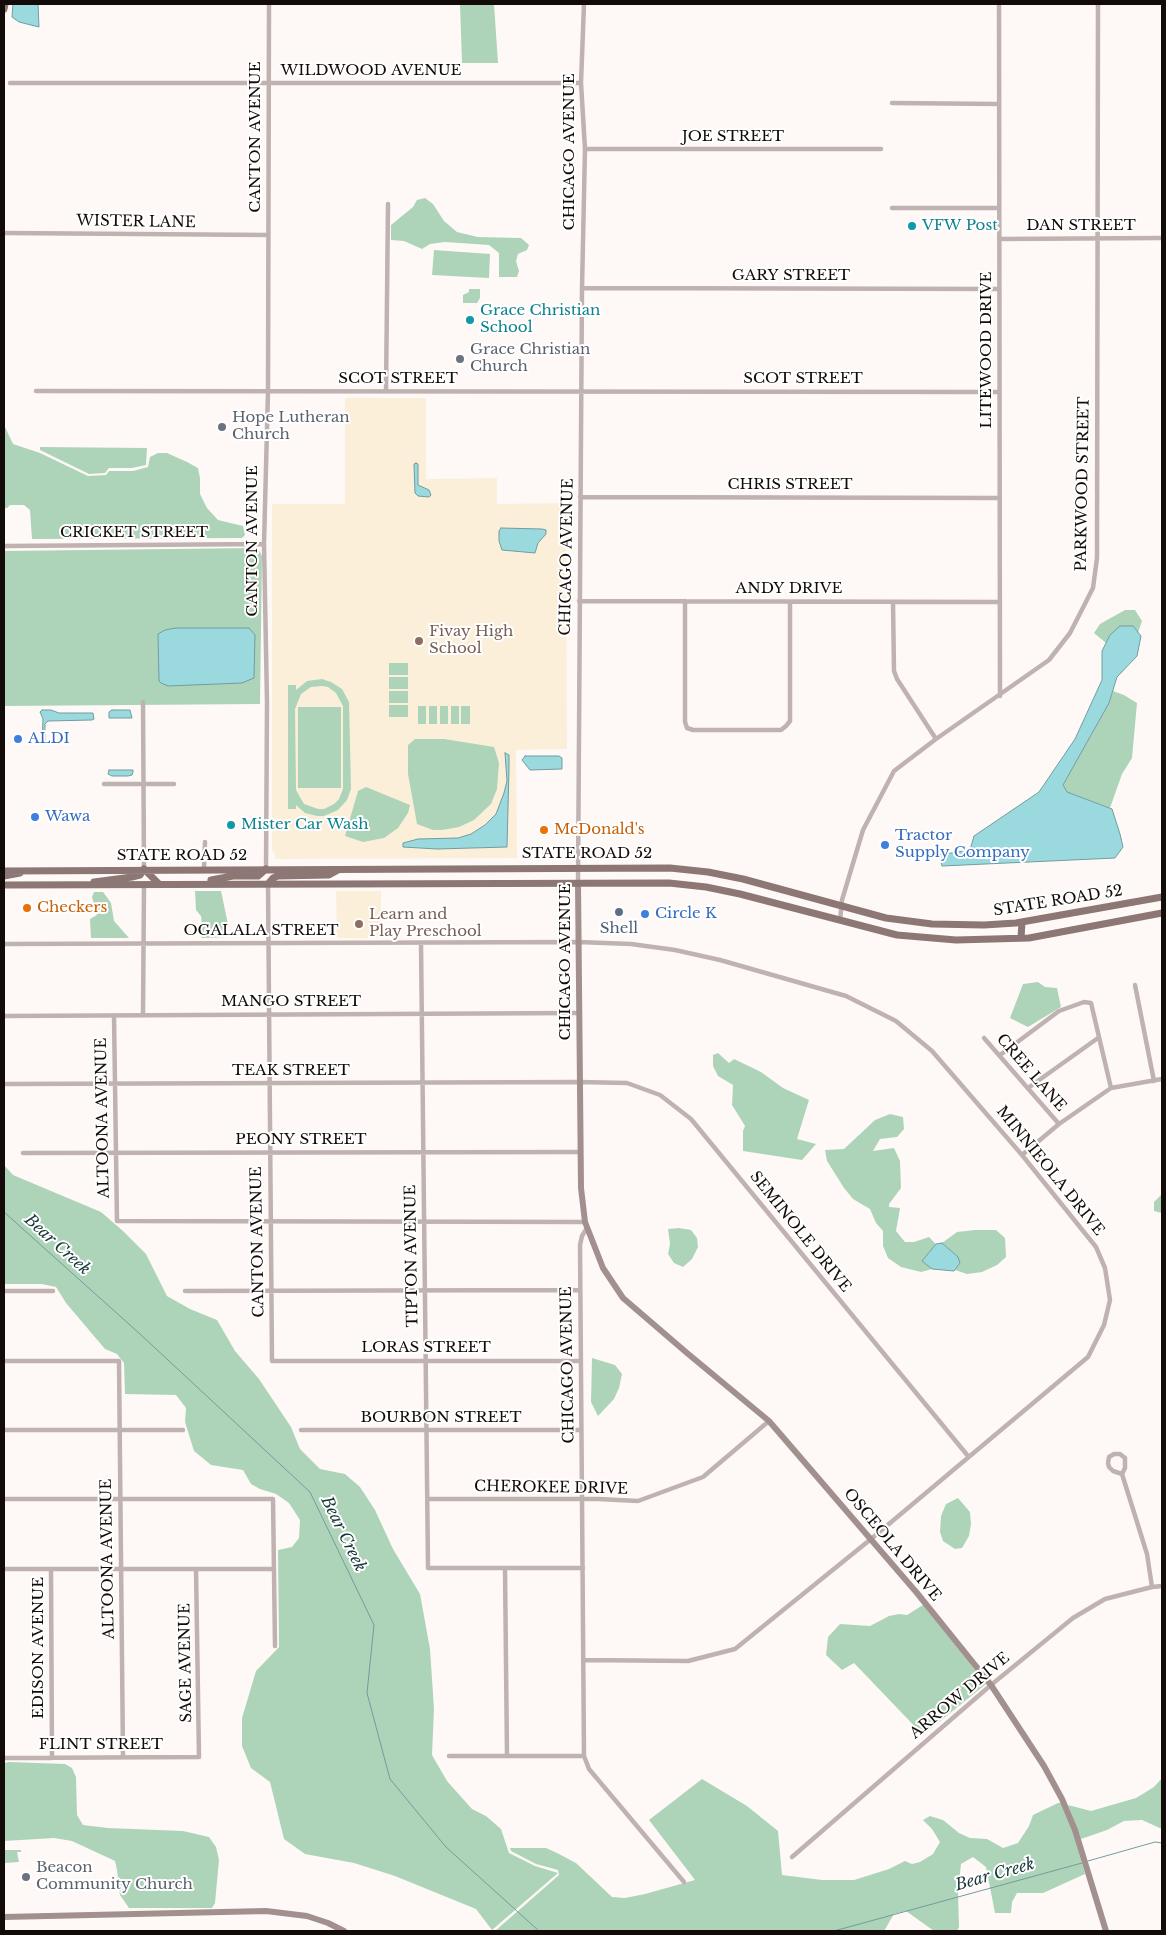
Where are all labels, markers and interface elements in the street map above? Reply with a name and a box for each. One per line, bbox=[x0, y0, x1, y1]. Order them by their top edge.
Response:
street label: CANTON AVENUE bbox=[247, 61, 265, 213]
street label: WILDWOOD AVENUE bbox=[281, 62, 461, 80]
street label: CHICAGO AVENUE bbox=[561, 73, 579, 231]
street label: JOE STREET bbox=[682, 128, 784, 146]
street label: WISTER LANE bbox=[76, 212, 196, 232]
place label: VFW Post bbox=[922, 217, 998, 235]
street label: DAN STREET bbox=[1026, 217, 1136, 235]
marker: VFW Post bbox=[906, 220, 918, 232]
street label: GARY STREET bbox=[732, 267, 850, 285]
street label: LITEWOOD DRIVE bbox=[978, 272, 996, 428]
place label: Grace Christian School bbox=[480, 302, 600, 337]
marker: Grace Christian School bbox=[464, 314, 476, 326]
place label: Grace Christian Church bbox=[470, 341, 590, 376]
marker: Grace Christian Church bbox=[454, 353, 466, 365]
street label: SCOT STREET bbox=[338, 370, 458, 388]
street label: SCOT STREET bbox=[743, 370, 863, 388]
street label: PARKWOOD STREET bbox=[1072, 396, 1094, 572]
place label: Hope Lutheran Church bbox=[232, 409, 350, 444]
marker: Hope Lutheran Church bbox=[216, 421, 228, 433]
street label: CANTON AVENUE bbox=[244, 465, 262, 617]
street label: CHRIS STREET bbox=[727, 476, 853, 494]
street label: CHICAGO AVENUE bbox=[557, 478, 577, 636]
street label: CRICKET STREET bbox=[60, 524, 208, 542]
street label: ANDY DRIVE bbox=[736, 580, 842, 598]
place label: Fivay High School bbox=[429, 623, 513, 658]
marker: Fivay High School bbox=[413, 635, 425, 647]
place label: ALDI bbox=[28, 730, 70, 748]
marker: ALDI bbox=[12, 733, 24, 745]
place label: Wawa bbox=[45, 808, 90, 826]
marker: Wawa bbox=[29, 811, 41, 823]
place label: Mister Car Wash bbox=[241, 816, 369, 834]
marker: Mister Car Wash bbox=[225, 819, 237, 831]
place label: McDonald's bbox=[554, 821, 645, 839]
marker: McDonald's bbox=[538, 824, 550, 836]
place label: Tractor Supply Company bbox=[895, 827, 1030, 862]
marker: Tractor Supply Company bbox=[879, 839, 891, 851]
street label: STATE ROAD 52 bbox=[522, 845, 652, 863]
street label: STATE ROAD 52 bbox=[117, 847, 247, 865]
street label: STATE ROAD 52 bbox=[992, 882, 1124, 920]
street label: CHICAGO AVENUE bbox=[557, 883, 575, 1041]
place label: Checkers bbox=[37, 899, 107, 917]
marker: Checkers bbox=[21, 902, 33, 914]
place label: Circle K bbox=[655, 905, 717, 923]
place label: Learn and Play Preschool bbox=[369, 906, 482, 941]
marker: Shell bbox=[613, 906, 625, 918]
marker: Circle K bbox=[639, 908, 651, 920]
marker: Learn and Play Preschool bbox=[353, 918, 365, 930]
place label: Shell bbox=[600, 920, 638, 938]
street label: OGALALA STREET bbox=[183, 922, 339, 940]
street label: MANGO STREET bbox=[221, 993, 361, 1011]
street label: CREE LANE bbox=[992, 1031, 1070, 1115]
street label: ALTOONA AVENUE bbox=[93, 1038, 113, 1198]
street label: TEAK STREET bbox=[232, 1062, 350, 1080]
street label: MINNIEOLA DRIVE bbox=[992, 1103, 1108, 1239]
street label: PEONY STREET bbox=[235, 1131, 367, 1149]
street label: CANTON AVENUE bbox=[248, 1166, 268, 1318]
street label: SEMINOLE DRIVE bbox=[746, 1168, 854, 1296]
street label: TIPTON AVENUE bbox=[402, 1184, 422, 1328]
water label: Bear Creek bbox=[20, 1211, 94, 1279]
street label: CHICAGO AVENUE bbox=[558, 1286, 578, 1444]
street label: LORAS STREET bbox=[361, 1339, 491, 1357]
street label: BOURBON STREET bbox=[361, 1409, 521, 1427]
street label: CHEROKEE DRIVE bbox=[474, 1478, 628, 1498]
street label: ALTOONA AVENUE bbox=[98, 1479, 118, 1639]
street label: OSCEOLA DRIVE bbox=[840, 1485, 944, 1605]
water label: Bear Creek bbox=[317, 1493, 369, 1575]
street label: EDISON AVENUE bbox=[30, 1577, 48, 1719]
street label: SAGE AVENUE bbox=[176, 1603, 196, 1723]
street label: ARROW DRIVE bbox=[907, 1649, 1013, 1743]
street label: FLINT STREET bbox=[39, 1736, 163, 1754]
water label: Bear Creek bbox=[953, 1855, 1037, 1895]
place label: Beacon Community Church bbox=[36, 1859, 193, 1894]
marker: Beacon Community Church bbox=[20, 1871, 32, 1883]

